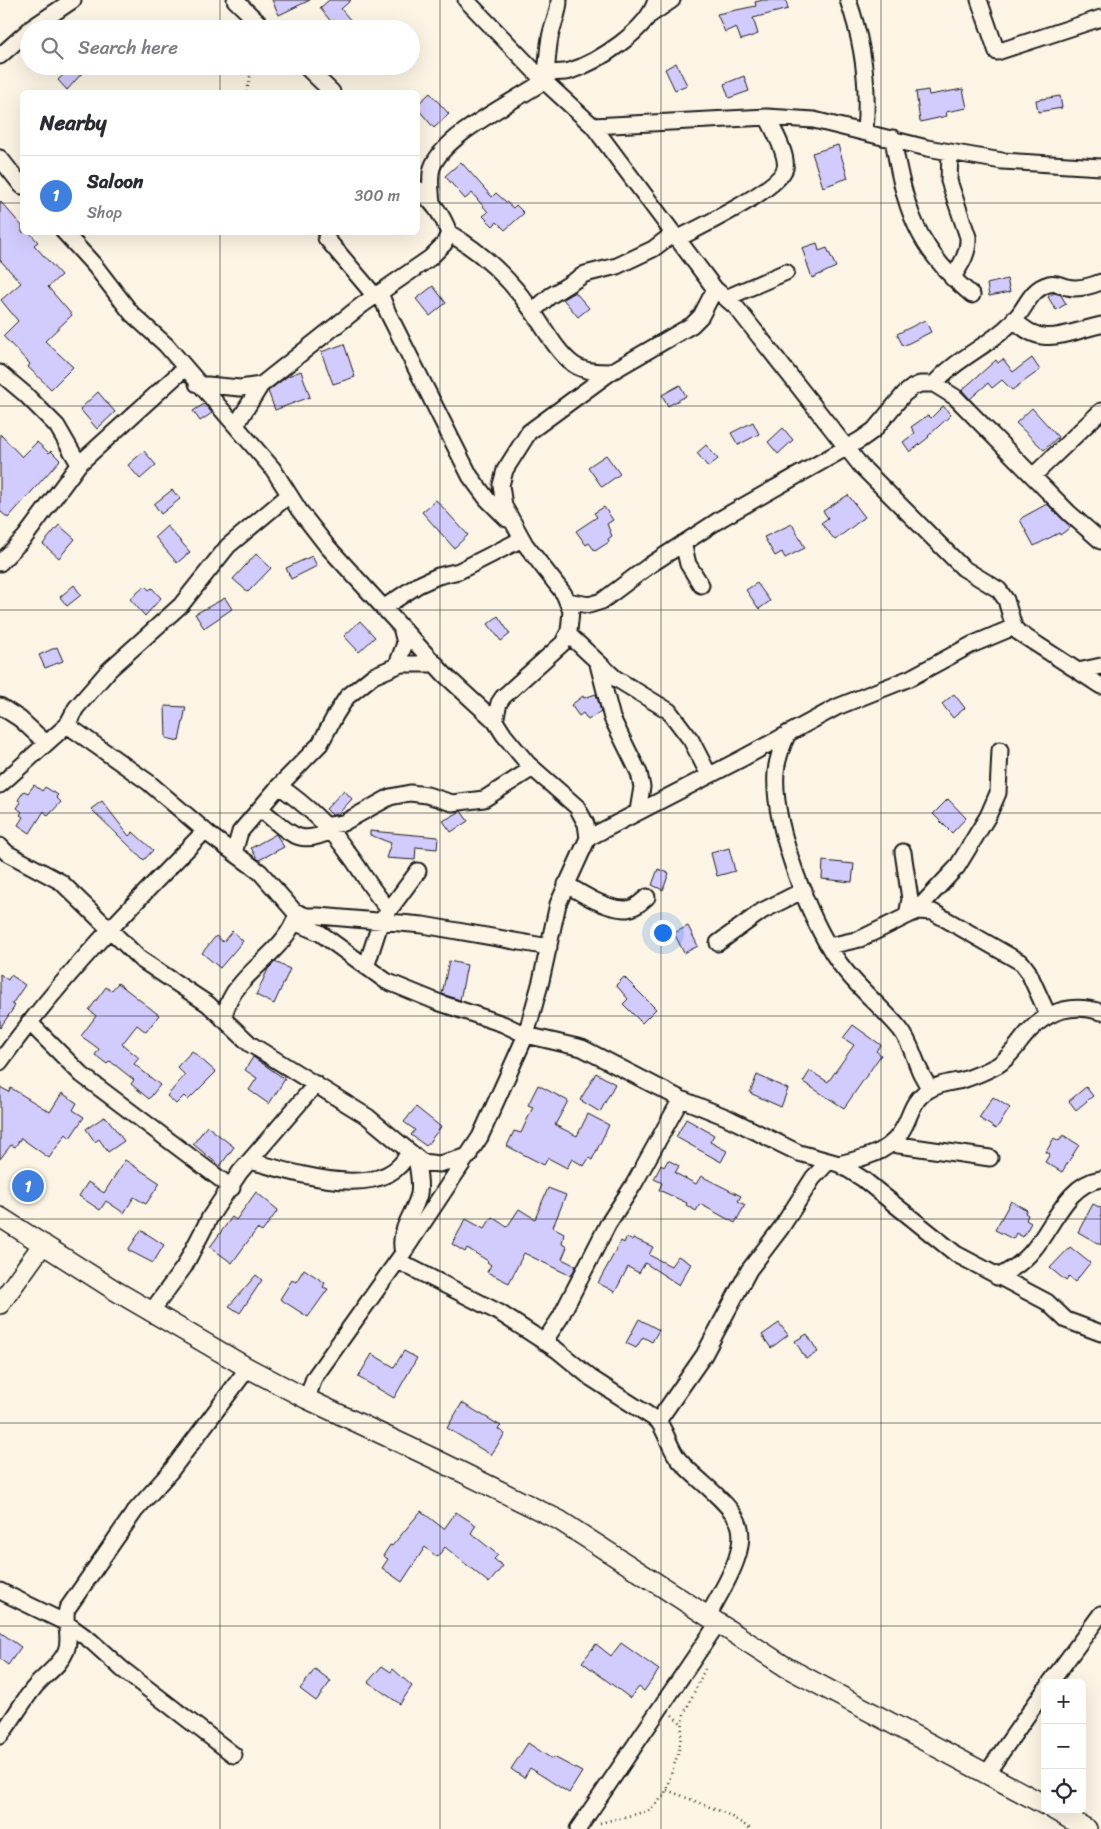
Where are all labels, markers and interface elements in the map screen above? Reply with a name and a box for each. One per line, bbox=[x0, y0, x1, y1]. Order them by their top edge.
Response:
search box bbox=[20, 20, 420, 75]
text: Search here bbox=[78, 31, 178, 64]
icon: search bbox=[38, 34, 66, 62]
text: Nearby bbox=[40, 104, 106, 142]
text: Saloon bbox=[87, 165, 143, 198]
text: 1 bbox=[53, 181, 59, 210]
text: 300 m bbox=[355, 181, 400, 210]
text: Shop bbox=[87, 198, 122, 227]
your location bbox=[650, 920, 676, 946]
pin: 1 bbox=[12, 1167, 44, 1205]
map controls bbox=[1041, 1679, 1086, 1814]
button: + bbox=[1041, 1679, 1086, 1724]
button: − bbox=[1041, 1724, 1086, 1769]
button: locate bbox=[1041, 1769, 1086, 1814]

